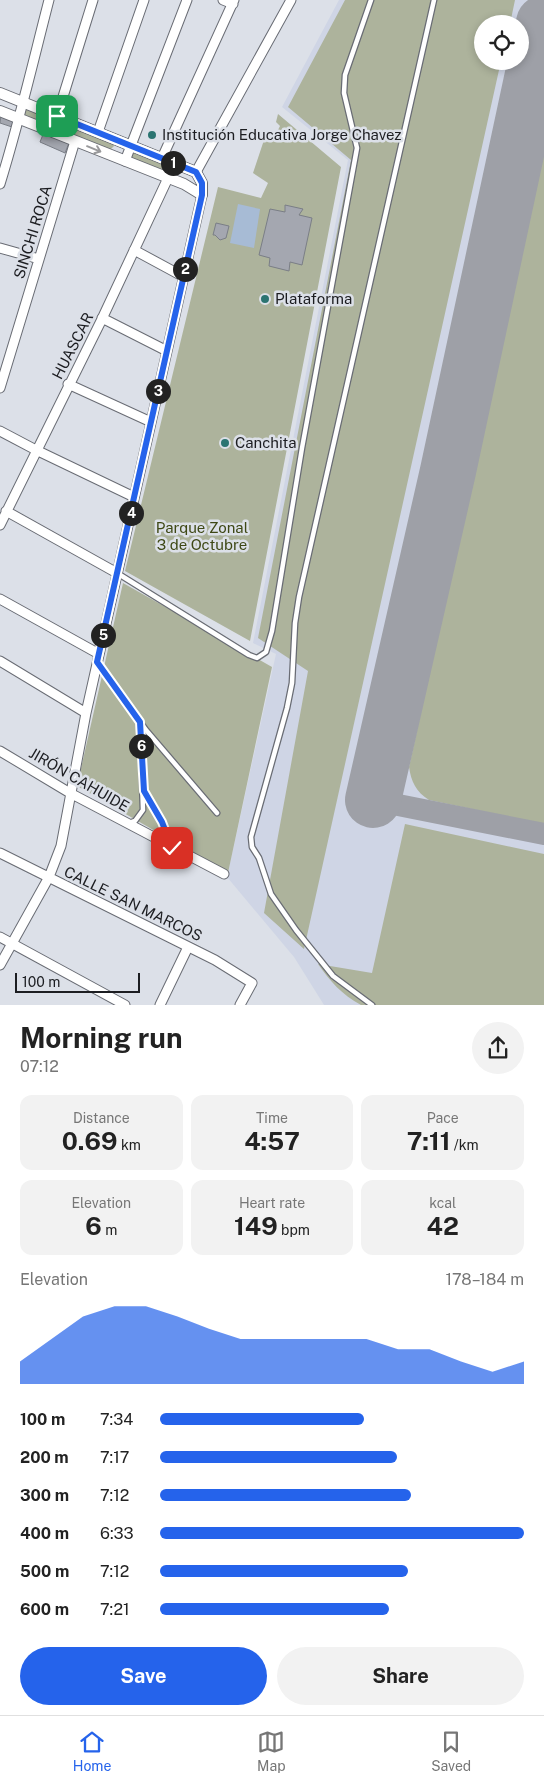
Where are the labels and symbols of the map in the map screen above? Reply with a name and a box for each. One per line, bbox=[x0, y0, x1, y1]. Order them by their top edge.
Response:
pin bbox=[36, 95, 78, 137]
place label: Institución Educativa Jorge Chavez bbox=[162, 126, 402, 143]
marker: Institución Educativa Jorge Chavez bbox=[146, 129, 158, 141]
one-way arrow bbox=[86, 144, 101, 154]
pin: 1 bbox=[160, 150, 186, 176]
street label: SINCHI ROCA bbox=[10, 183, 55, 281]
pin: 2 bbox=[172, 256, 198, 282]
place label: Plataforma bbox=[275, 290, 352, 307]
marker: Plataforma bbox=[259, 293, 271, 305]
street label: HUASCAR bbox=[49, 310, 97, 382]
pin: 3 bbox=[146, 378, 170, 404]
place label: Canchita bbox=[235, 434, 297, 451]
marker: Canchita bbox=[219, 437, 231, 449]
pin: 4 bbox=[118, 500, 144, 526]
park label: Parque Zonal 3 de Octubre bbox=[156, 519, 248, 553]
pin: 5 bbox=[90, 622, 116, 648]
pin: 6 bbox=[128, 734, 154, 758]
street label: JIRÓN CAHUIDE bbox=[26, 743, 133, 815]
pin bbox=[151, 827, 193, 869]
street label: CALLE SAN MARCOS bbox=[61, 863, 205, 944]
scale bar bbox=[15, 970, 140, 993]

